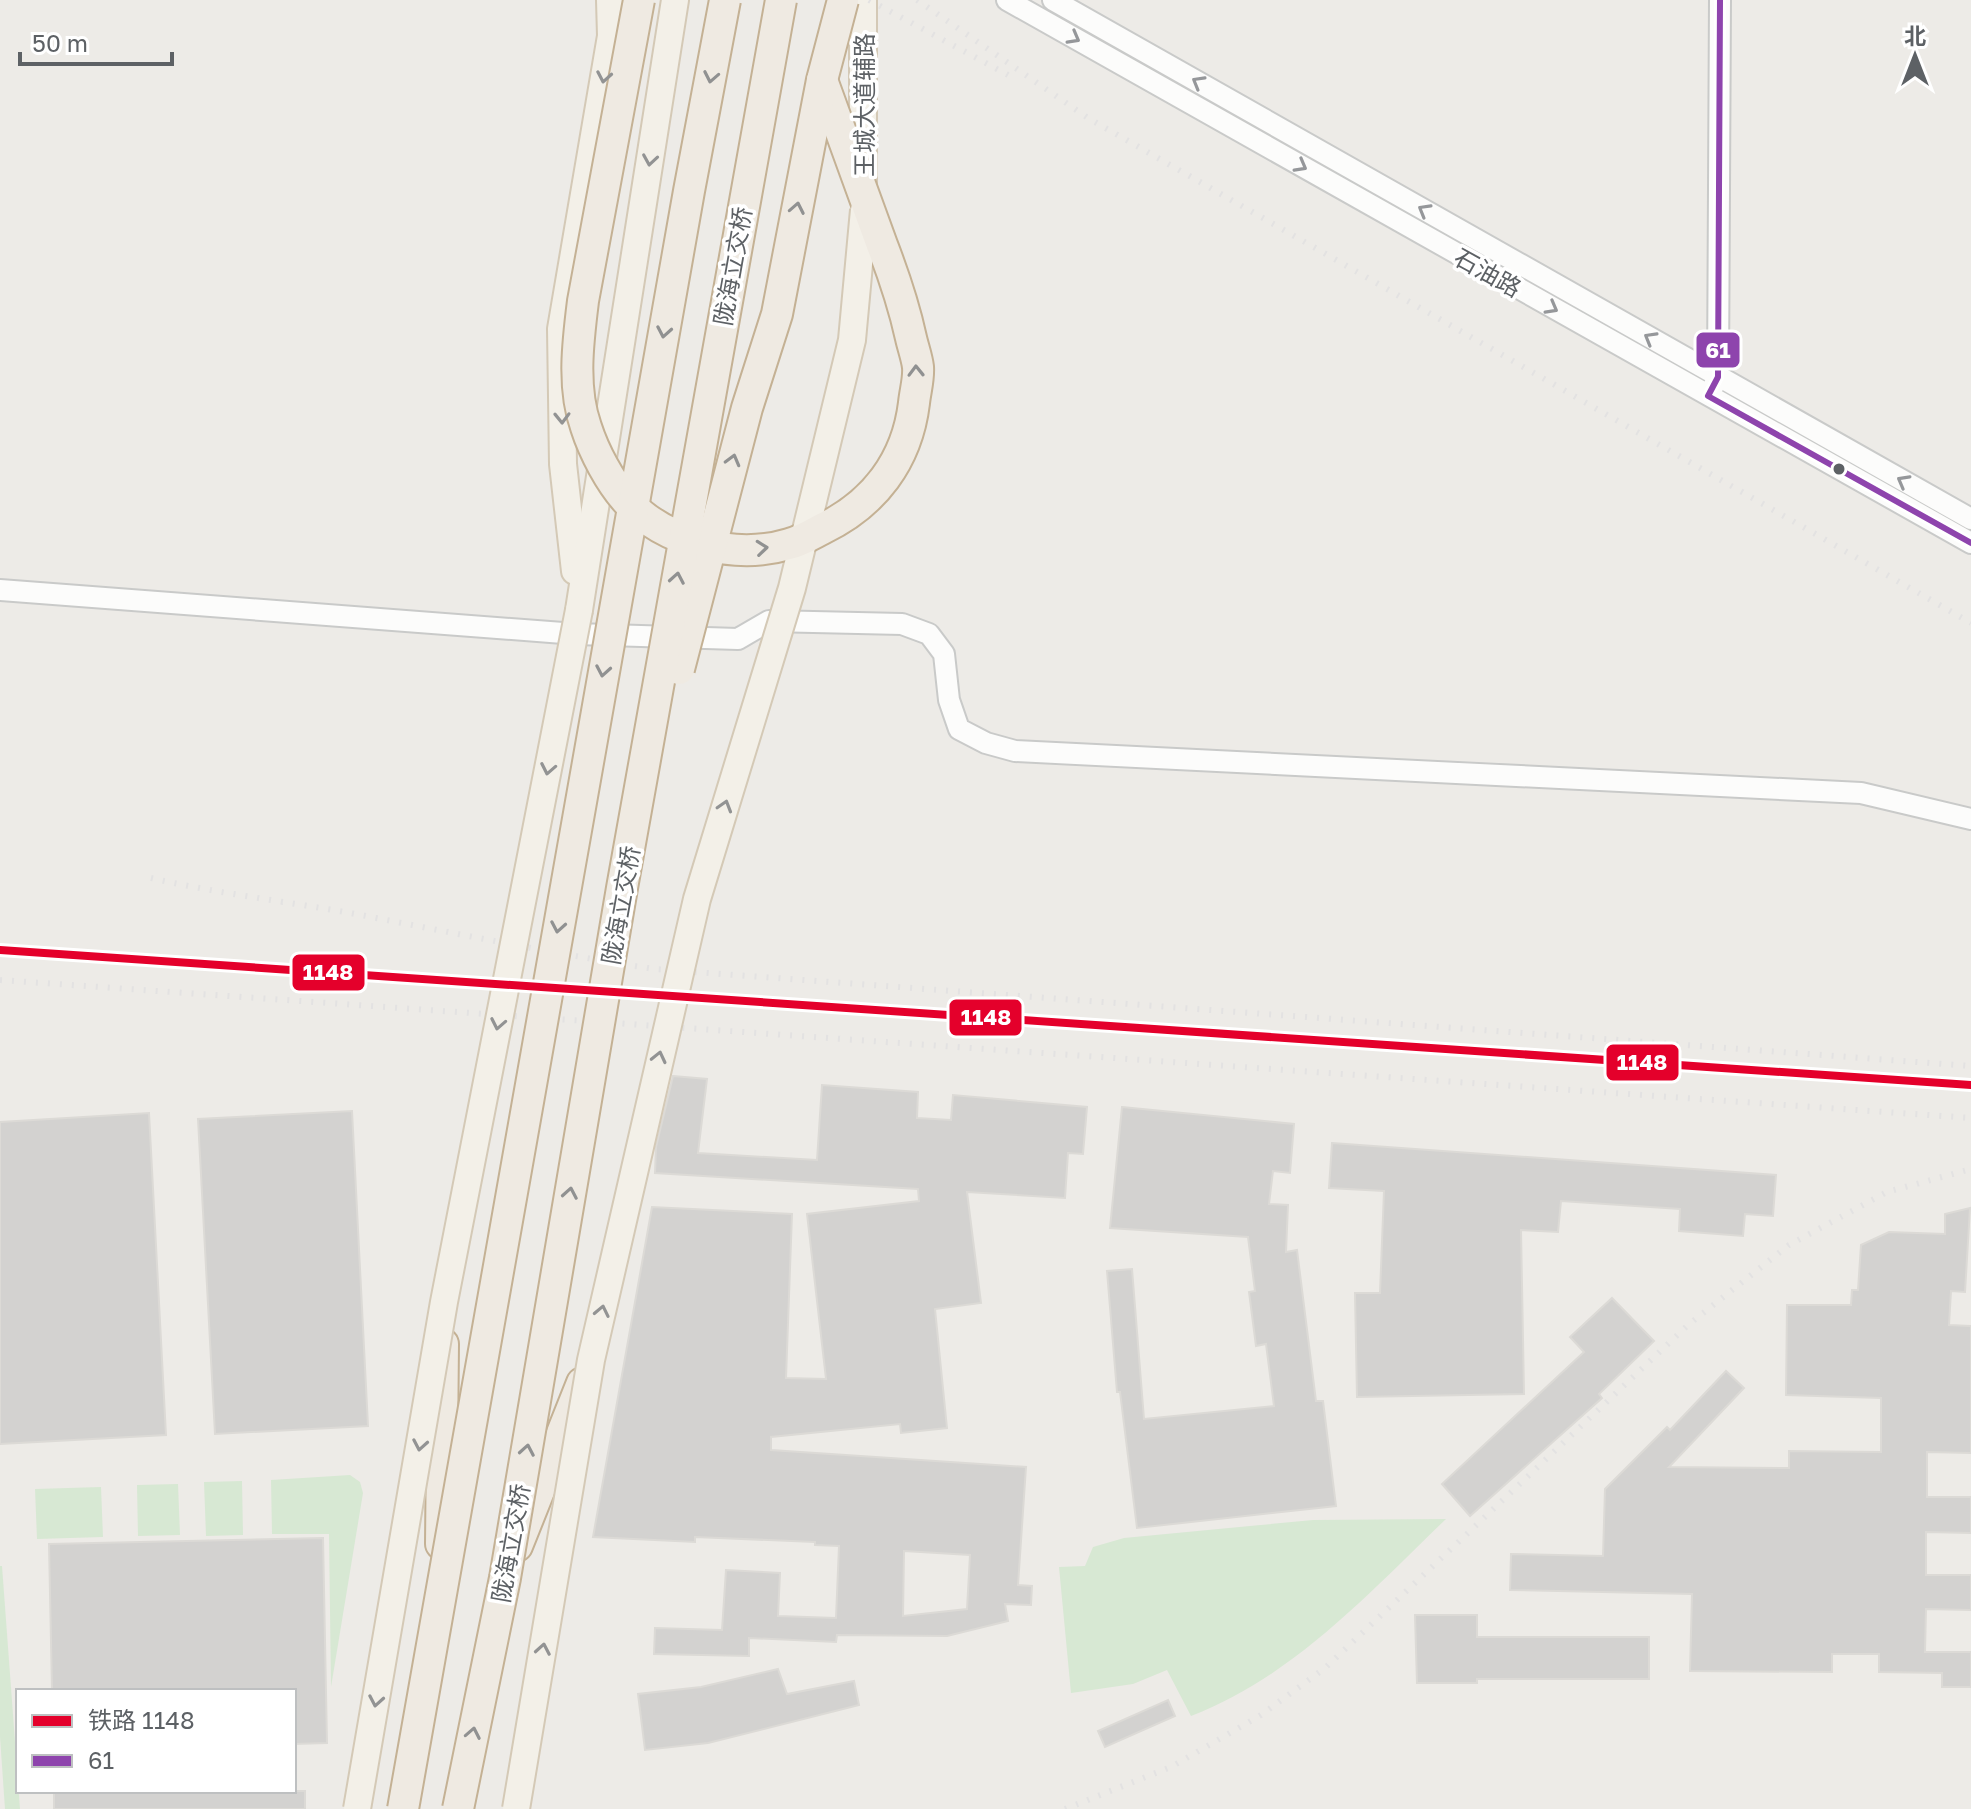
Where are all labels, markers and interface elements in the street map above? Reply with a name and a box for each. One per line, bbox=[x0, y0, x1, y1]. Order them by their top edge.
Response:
scale bar bbox=[20, 16, 172, 66]
north arrow bbox=[1875, 16, 1955, 96]
text: 北 bbox=[1904, 22, 1926, 49]
text: 50 m bbox=[32, 28, 88, 57]
one-way arrow bbox=[1066, 28, 1080, 44]
street label: 王城大道辅路 bbox=[849, 33, 878, 177]
one-way arrow bbox=[703, 70, 720, 83]
one-way arrow bbox=[596, 71, 613, 84]
one-way arrow bbox=[1192, 76, 1207, 92]
one-way arrow bbox=[642, 153, 659, 167]
one-way arrow bbox=[1292, 156, 1307, 172]
one-way arrow bbox=[788, 201, 805, 215]
street label: 陇海立交桥 bbox=[707, 204, 757, 328]
one-way arrow bbox=[1418, 204, 1433, 220]
street label: 石油路 bbox=[1449, 242, 1527, 302]
one-way arrow bbox=[1543, 298, 1557, 314]
one-way arrow bbox=[656, 326, 673, 339]
line badge: 61 bbox=[1695, 331, 1741, 369]
one-way arrow bbox=[1644, 332, 1659, 348]
text: 61 bbox=[1705, 336, 1731, 363]
one-way arrow bbox=[907, 364, 925, 377]
one-way arrow bbox=[553, 412, 571, 425]
one-way arrow bbox=[724, 453, 741, 467]
unlabelled marker bbox=[1831, 461, 1847, 477]
one-way arrow bbox=[1897, 475, 1912, 491]
one-way arrow bbox=[756, 540, 769, 557]
one-way arrow bbox=[667, 572, 684, 585]
one-way arrow bbox=[596, 664, 613, 678]
one-way arrow bbox=[540, 762, 557, 776]
one-way arrow bbox=[716, 799, 732, 813]
street label: 陇海立交桥 bbox=[595, 843, 645, 967]
one-way arrow bbox=[550, 920, 567, 934]
line badge: 1148 bbox=[291, 953, 366, 992]
text: 1148 bbox=[303, 958, 353, 985]
line badge: 1148 bbox=[948, 998, 1023, 1037]
text: 1148 bbox=[961, 1003, 1011, 1030]
one-way arrow bbox=[490, 1017, 507, 1030]
line badge: 1148 bbox=[1605, 1043, 1680, 1082]
text: 1148 bbox=[1617, 1048, 1667, 1075]
one-way arrow bbox=[650, 1050, 667, 1064]
one-way arrow bbox=[561, 1186, 578, 1200]
one-way arrow bbox=[593, 1304, 610, 1318]
one-way arrow bbox=[412, 1438, 429, 1452]
one-way arrow bbox=[517, 1443, 534, 1456]
street label: 陇海立交桥 bbox=[485, 1481, 535, 1605]
one-way arrow bbox=[533, 1642, 550, 1656]
legend bbox=[16, 1689, 296, 1793]
one-way arrow bbox=[368, 1694, 385, 1708]
text: 铁路 1148 bbox=[88, 1705, 195, 1734]
one-way arrow bbox=[464, 1726, 481, 1739]
text: 61 bbox=[88, 1745, 114, 1774]

